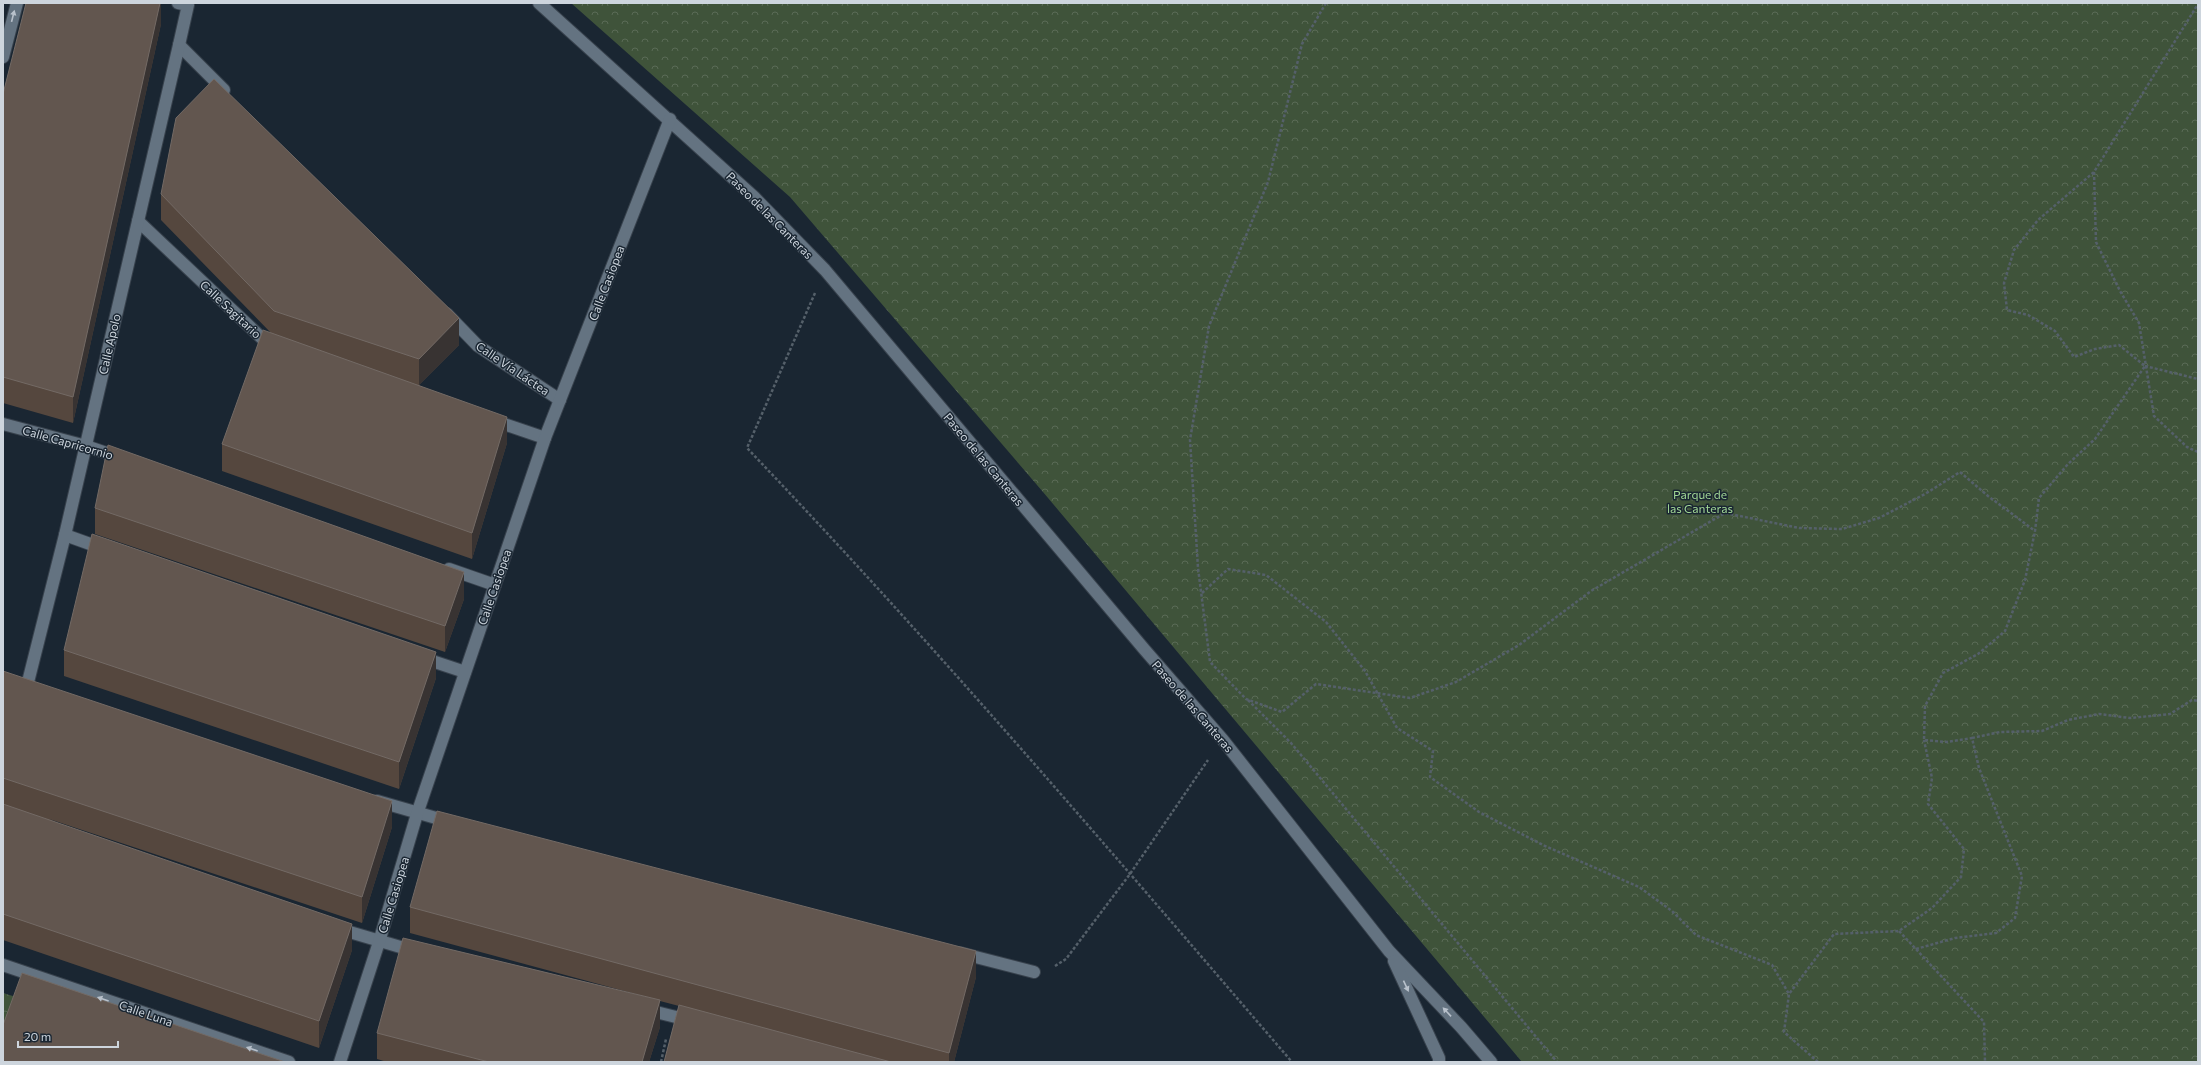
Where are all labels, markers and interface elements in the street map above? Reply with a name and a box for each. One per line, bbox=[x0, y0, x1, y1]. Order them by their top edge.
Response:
one-way arrow bbox=[11, 10, 17, 23]
street label: Paseo de las Canteras bbox=[724, 169, 816, 261]
street label: Calle Casiopea bbox=[585, 244, 627, 322]
street label: Calle Sagitario bbox=[198, 277, 264, 341]
street label: Calle Apolo bbox=[95, 312, 123, 376]
street label: Calle Vía Láctea bbox=[474, 338, 552, 398]
street label: Paseo de las Canteras bbox=[941, 410, 1027, 508]
street label: Calle Capricornio bbox=[21, 422, 115, 462]
park label: Parque de las Canteras bbox=[1667, 487, 1733, 515]
street label: Calle Casiopea bbox=[474, 547, 514, 627]
street label: Paseo de las Canteras bbox=[1149, 657, 1237, 755]
street label: Calle Casiopea bbox=[375, 855, 411, 935]
one-way arrow bbox=[1403, 980, 1409, 992]
one-way arrow bbox=[96, 995, 108, 1001]
street label: Calle Luna bbox=[117, 997, 175, 1029]
one-way arrow bbox=[1442, 1007, 1452, 1017]
scale bar bbox=[18, 1023, 118, 1049]
text: 20 m bbox=[24, 1029, 51, 1043]
one-way arrow bbox=[246, 1046, 258, 1052]

